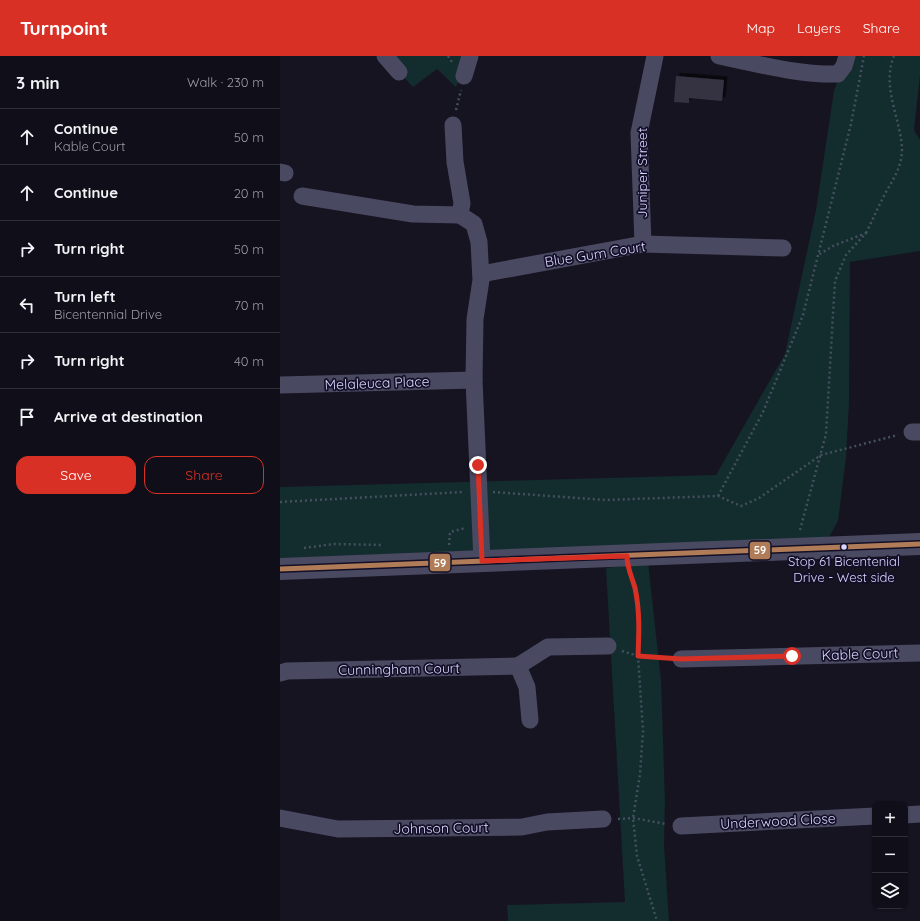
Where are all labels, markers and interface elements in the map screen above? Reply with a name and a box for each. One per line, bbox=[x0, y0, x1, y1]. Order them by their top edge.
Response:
text: Turnpoint bbox=[20, 16, 108, 40]
text: Map bbox=[746, 19, 775, 37]
text: Layers bbox=[797, 19, 841, 37]
text: Share bbox=[863, 19, 900, 37]
text: 3 min bbox=[16, 72, 60, 93]
text: Walk · 230 m bbox=[187, 74, 264, 90]
text: Continue bbox=[54, 119, 118, 138]
icon: ahead bbox=[16, 126, 38, 148]
street label: Juniper Street bbox=[633, 127, 651, 218]
text: 50 m bbox=[234, 129, 264, 145]
text: Kable Court bbox=[54, 138, 125, 154]
icon: ahead bbox=[16, 182, 38, 204]
text: Continue bbox=[54, 183, 118, 202]
text: 20 m bbox=[234, 185, 264, 201]
street label: Blue Gum Court bbox=[543, 237, 647, 271]
icon: right bbox=[16, 238, 38, 260]
text: Turn right bbox=[54, 239, 125, 258]
text: 50 m bbox=[234, 241, 264, 257]
text: Turn left bbox=[54, 287, 116, 306]
icon: left bbox=[16, 294, 38, 316]
text: 70 m bbox=[234, 297, 264, 313]
text: Bicentennial Drive bbox=[54, 306, 162, 322]
icon: right bbox=[16, 350, 38, 372]
text: Turn right bbox=[54, 351, 125, 370]
text: 40 m bbox=[234, 353, 264, 369]
street label: Melaleuca Place bbox=[324, 372, 430, 394]
icon: arrive bbox=[16, 406, 38, 428]
text: Arrive at destination bbox=[54, 407, 203, 426]
button: Save bbox=[16, 456, 136, 494]
button: Share bbox=[144, 456, 264, 494]
route end bbox=[469, 456, 487, 474]
line badge: 59 bbox=[749, 541, 771, 560]
marker: Stop 61 Bicentenial Drive - West side bbox=[839, 542, 849, 552]
text: 59 bbox=[754, 543, 766, 557]
line badge: 59 bbox=[429, 553, 451, 572]
place label: Stop 61 Bicentenial Drive - West side bbox=[788, 553, 900, 585]
text: 59 bbox=[434, 556, 446, 570]
street label: Kable Court bbox=[821, 644, 899, 664]
route start bbox=[783, 647, 801, 665]
street label: Cunningham Court bbox=[338, 659, 460, 679]
map controls bbox=[872, 801, 908, 909]
button: + bbox=[872, 801, 908, 837]
street label: Underwood Close bbox=[720, 809, 836, 833]
street label: Johnson Court bbox=[393, 818, 489, 838]
button: − bbox=[872, 837, 908, 873]
button: layers bbox=[872, 873, 908, 909]

